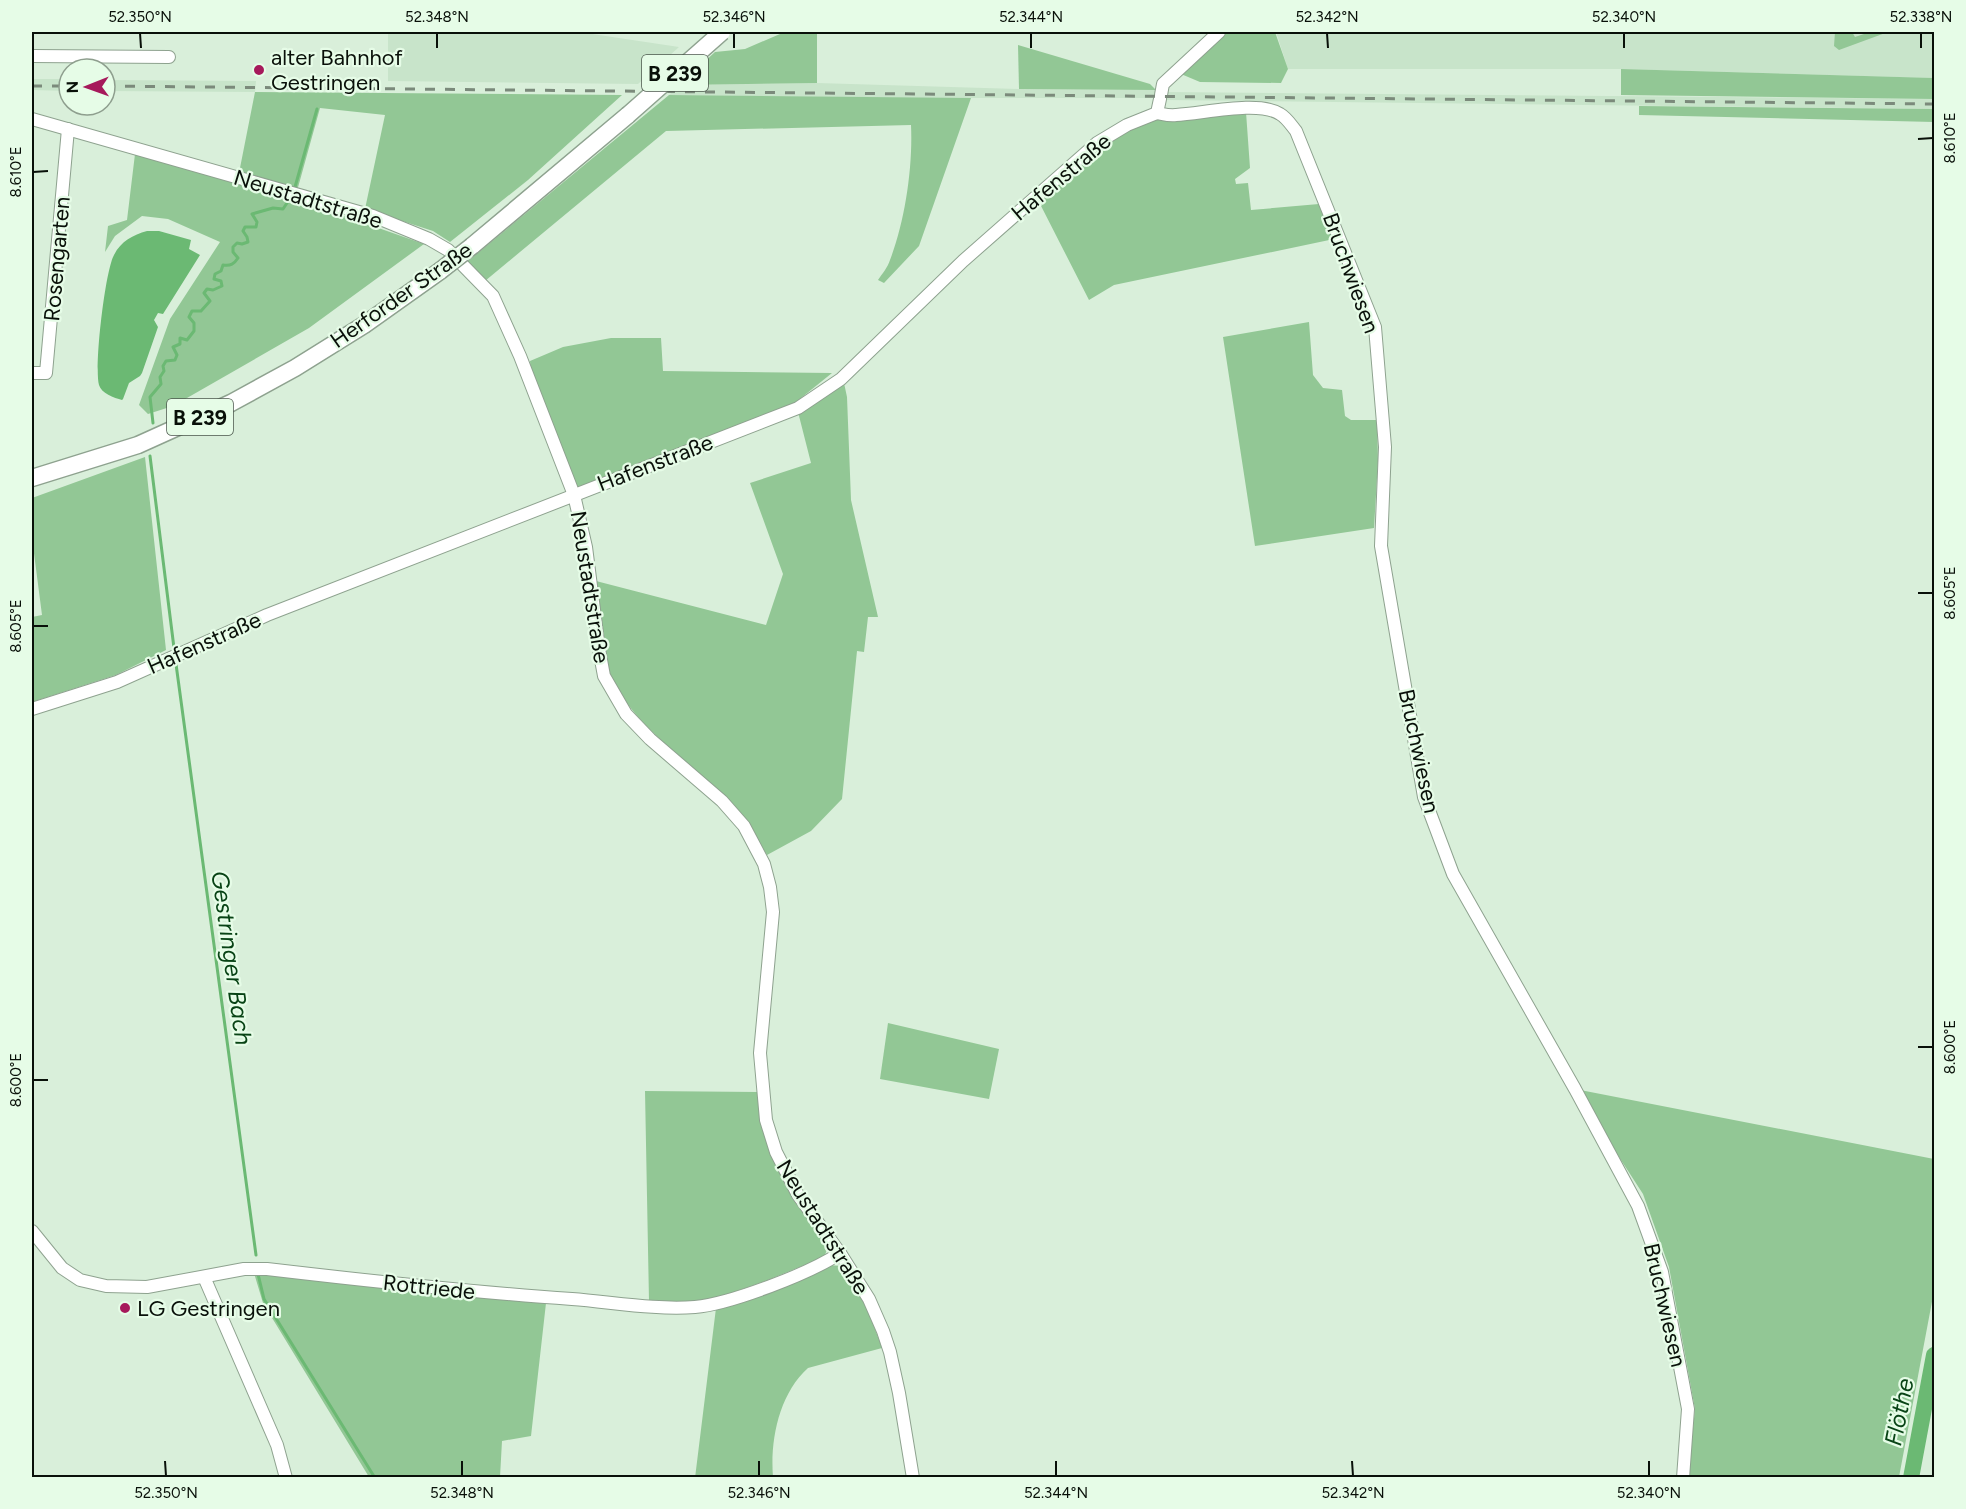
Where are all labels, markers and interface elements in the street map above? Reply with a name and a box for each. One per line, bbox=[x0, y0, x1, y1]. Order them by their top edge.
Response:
text: 52.350°N bbox=[108, 8, 172, 26]
text: 52.348°N bbox=[405, 8, 469, 26]
text: 52.346°N bbox=[702, 8, 766, 26]
text: 52.344°N bbox=[999, 8, 1063, 26]
text: 52.342°N bbox=[1295, 8, 1359, 26]
text: 52.340°N bbox=[1592, 8, 1656, 26]
text: 52.338°N bbox=[1890, 8, 1952, 26]
place label: alter Bahnhof Gestringen bbox=[271, 44, 403, 96]
road number: B 239 bbox=[642, 55, 708, 91]
north arrow bbox=[57, 57, 117, 117]
marker: alter Bahnhof Gestringen bbox=[252, 63, 266, 77]
text: N bbox=[63, 81, 82, 94]
text: 8.610°E bbox=[1941, 112, 1959, 164]
street label: Hafenstraße bbox=[1006, 128, 1116, 226]
text: 8.610°E bbox=[7, 146, 25, 198]
street label: Neustadtstraße bbox=[230, 164, 386, 234]
street label: Rosengarten bbox=[38, 195, 76, 323]
street label: Bruchwiesen bbox=[1317, 209, 1385, 337]
street label: Herforder Straße bbox=[325, 236, 477, 354]
road number: B 239 bbox=[167, 399, 233, 435]
street label: Hafenstraße bbox=[593, 429, 717, 497]
street label: Neustadtstraße bbox=[565, 509, 615, 665]
text: 8.605°E bbox=[1941, 566, 1959, 620]
text: 8.605°E bbox=[7, 599, 25, 653]
street label: Hafenstraße bbox=[143, 606, 265, 680]
street label: Bruchwiesen bbox=[1393, 687, 1445, 815]
water label: Gestringer Bach bbox=[205, 869, 259, 1047]
text: 8.600°E bbox=[1941, 1020, 1959, 1074]
text: 8.600°E bbox=[7, 1053, 25, 1107]
street label: Neustadtstraße bbox=[771, 1155, 875, 1299]
street label: Bruchwiesen bbox=[1638, 1241, 1692, 1369]
street label: Rottriede bbox=[382, 1269, 476, 1305]
place label: LG Gestringen bbox=[137, 1295, 280, 1322]
marker: LG Gestringen bbox=[118, 1301, 132, 1315]
water label: Flöthe bbox=[1878, 1376, 1920, 1448]
text: 52.350°N bbox=[134, 1484, 198, 1502]
text: 52.348°N bbox=[430, 1484, 494, 1502]
text: 52.346°N bbox=[727, 1484, 791, 1502]
text: 52.344°N bbox=[1024, 1484, 1088, 1502]
text: 52.342°N bbox=[1321, 1484, 1385, 1502]
text: 52.340°N bbox=[1617, 1484, 1681, 1502]

